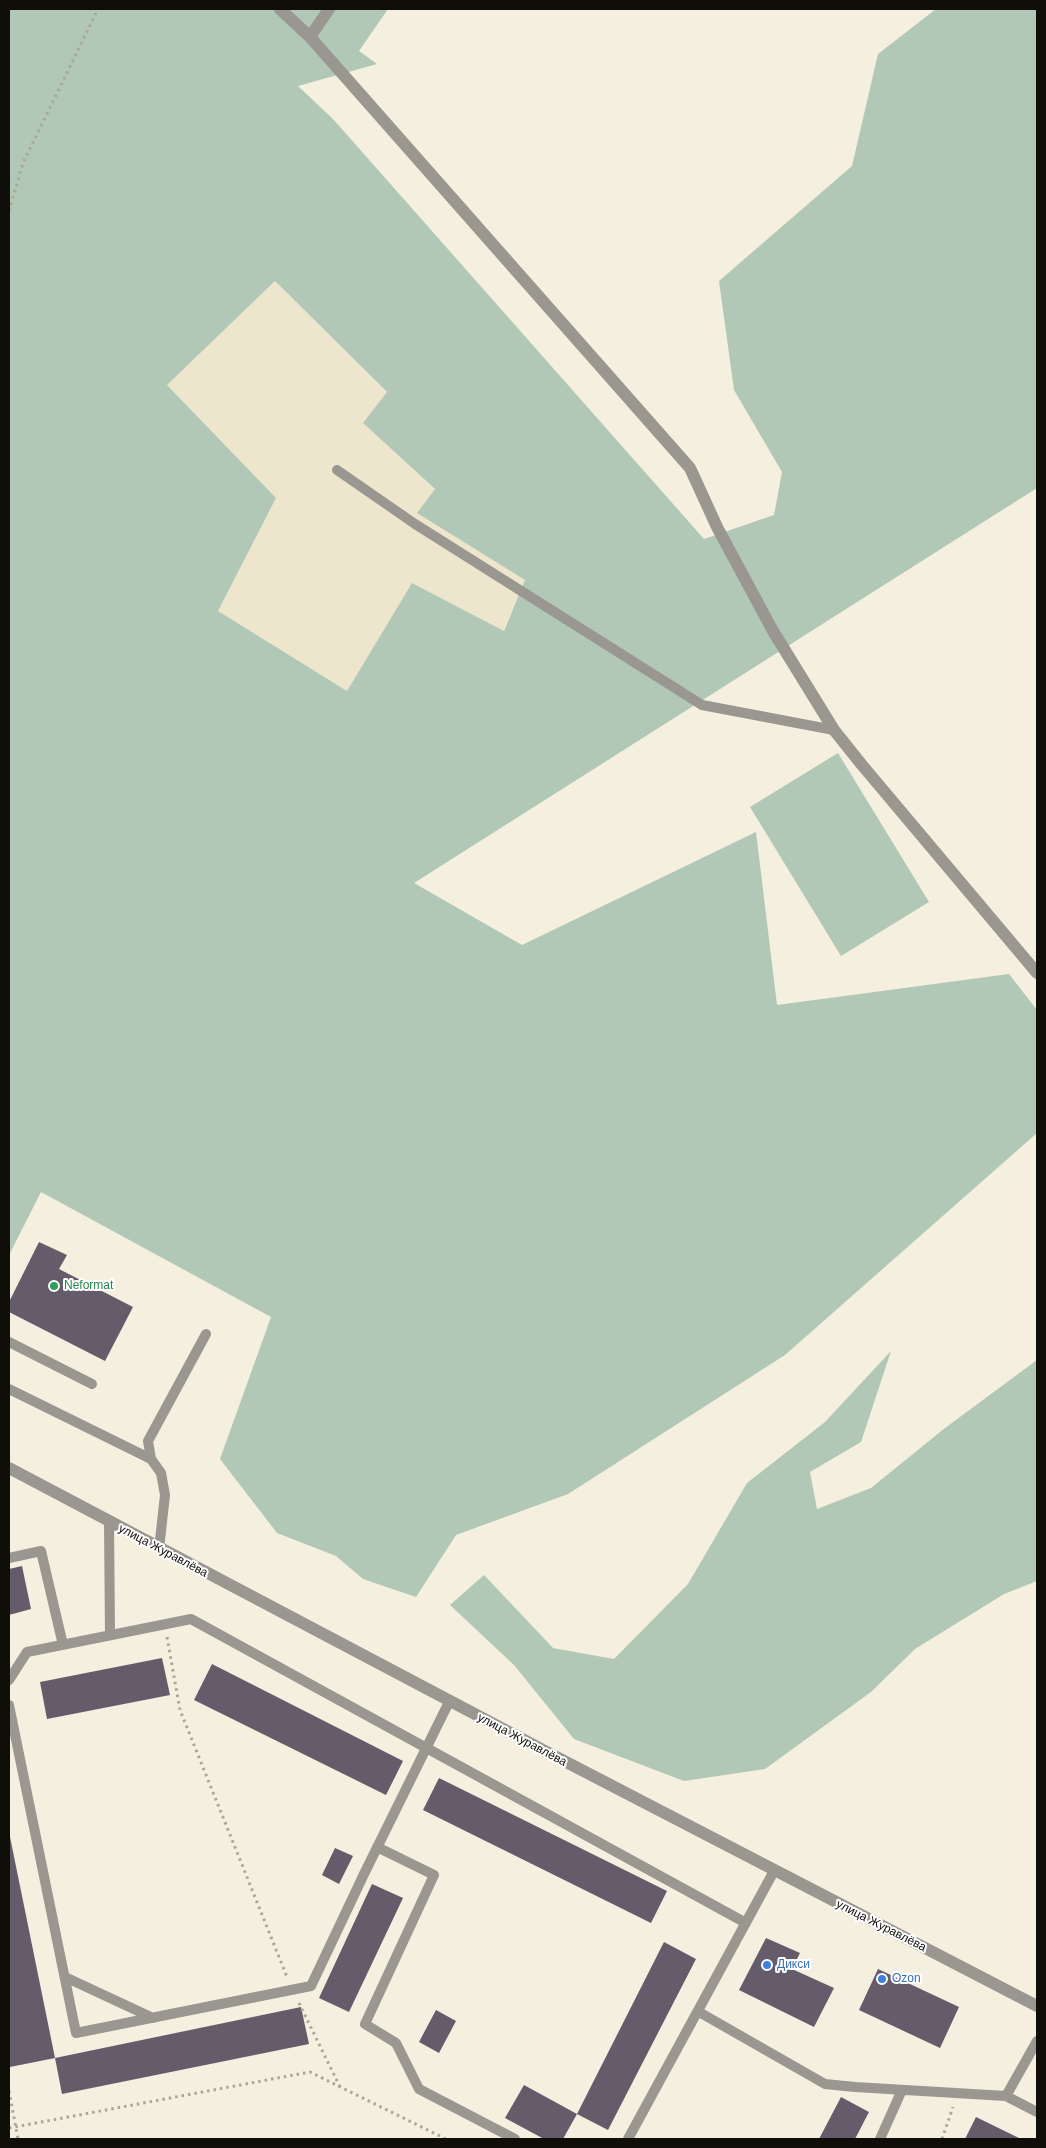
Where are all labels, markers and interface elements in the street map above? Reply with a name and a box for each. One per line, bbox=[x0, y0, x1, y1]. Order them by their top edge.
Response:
place label: Neformat bbox=[64, 1279, 113, 1293]
marker: Neformat bbox=[48, 1280, 60, 1292]
street label: улица Журавлёва bbox=[116, 1521, 210, 1581]
street label: улица Журавлёва bbox=[475, 1710, 569, 1770]
street label: улица Журавлёва bbox=[834, 1897, 928, 1955]
place label: Дикси bbox=[777, 1958, 810, 1972]
marker: Дикси bbox=[761, 1959, 773, 1971]
place label: Ozon bbox=[892, 1972, 921, 1986]
marker: Ozon bbox=[876, 1973, 888, 1985]

